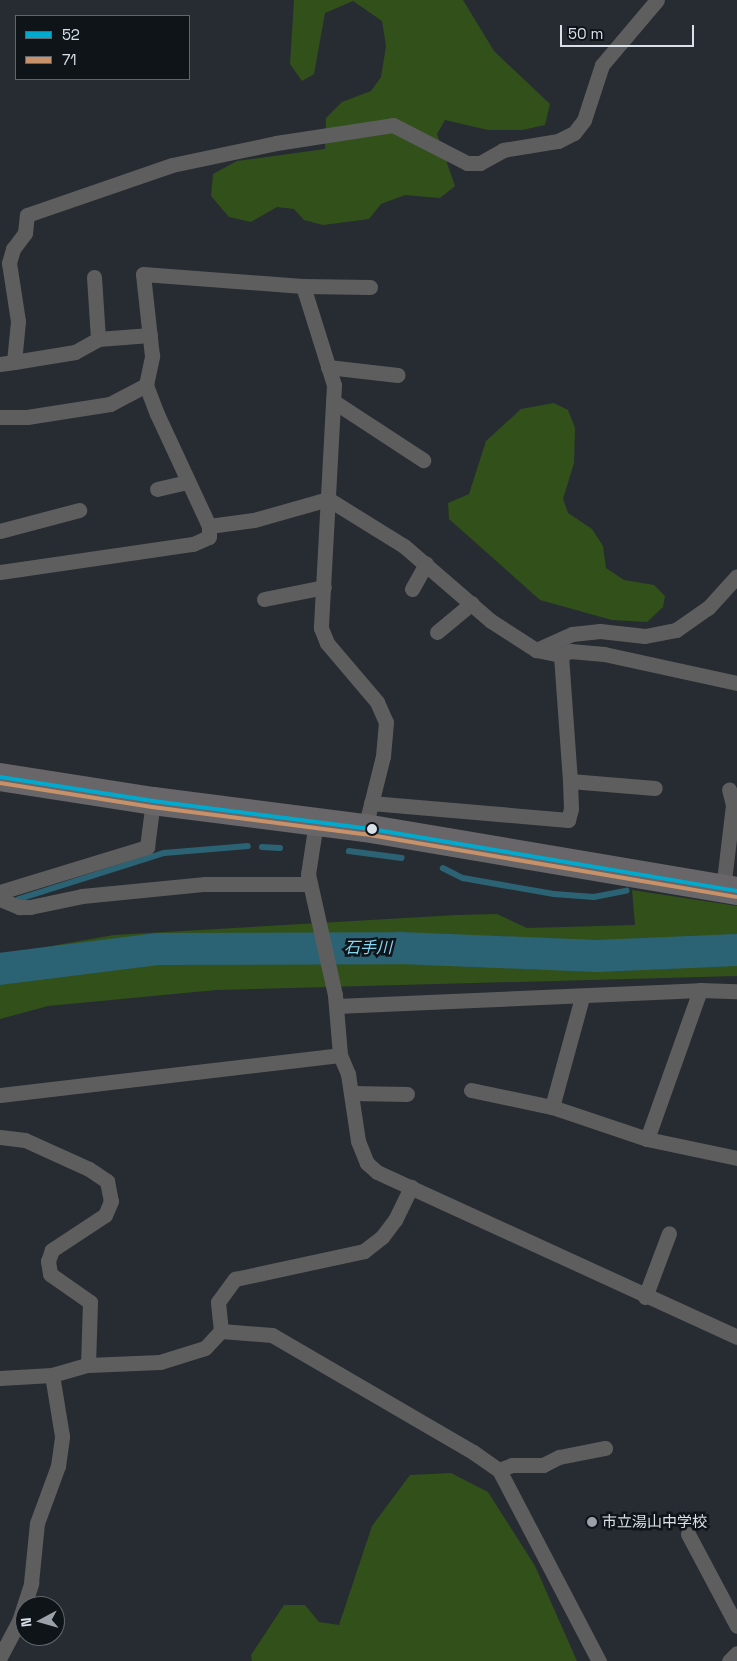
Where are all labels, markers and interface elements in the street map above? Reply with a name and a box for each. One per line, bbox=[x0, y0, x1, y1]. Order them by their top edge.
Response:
legend bbox=[15, 15, 190, 80]
scale bar bbox=[562, 15, 696, 47]
text: 50 m bbox=[568, 24, 603, 43]
text: 52 bbox=[62, 25, 80, 44]
text: 71 bbox=[62, 50, 77, 69]
unlabelled marker bbox=[367, 824, 377, 834]
water label: 石手川 bbox=[344, 938, 392, 958]
place label: 市立湯山中学校 bbox=[602, 1513, 707, 1531]
marker: 市立湯山中学校 bbox=[586, 1516, 598, 1528]
north arrow bbox=[15, 1596, 65, 1646]
text: N bbox=[17, 1617, 36, 1628]

